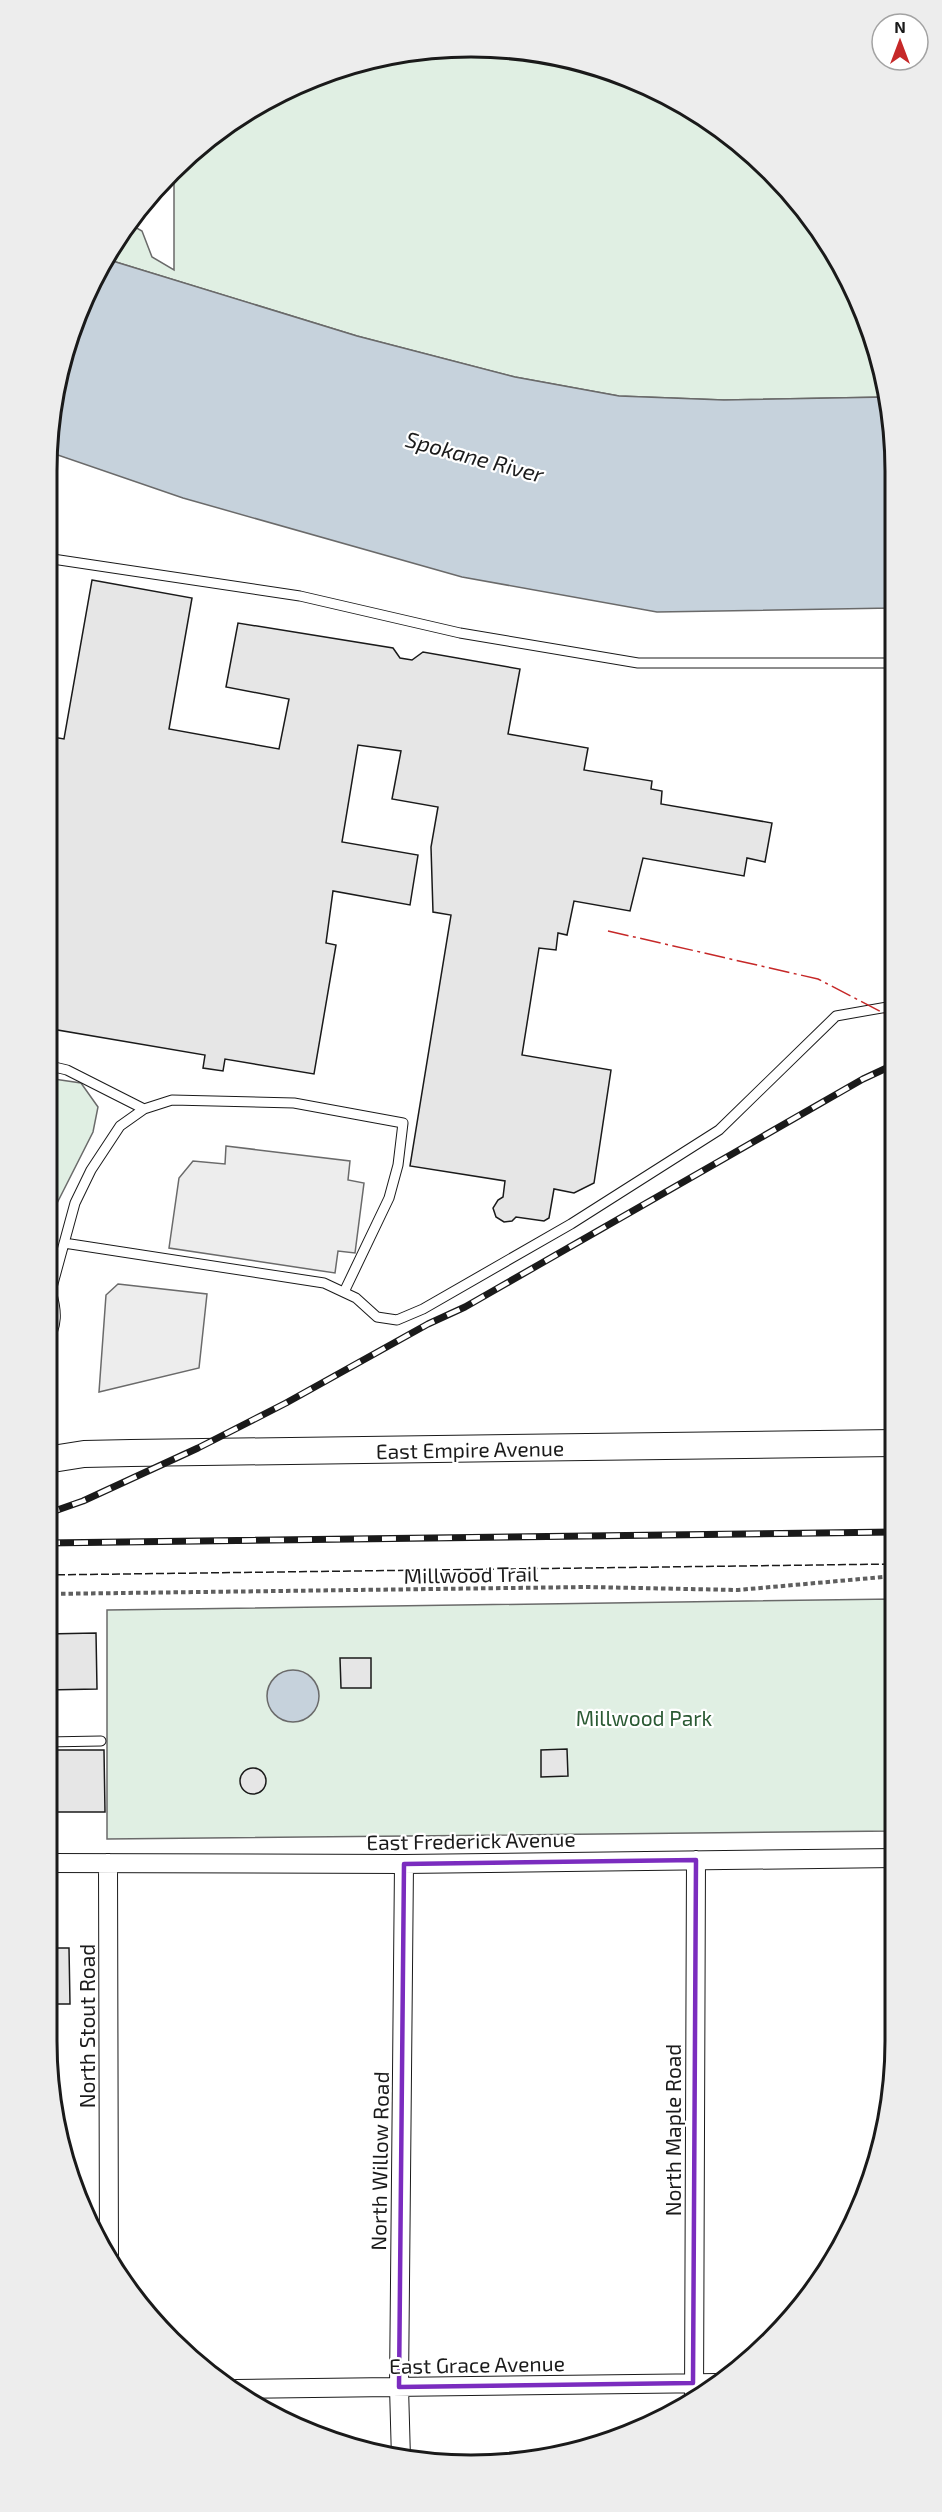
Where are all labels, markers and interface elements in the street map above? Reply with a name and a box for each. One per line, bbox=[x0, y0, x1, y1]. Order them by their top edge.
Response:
north arrow bbox=[870, 12, 930, 72]
text: N bbox=[894, 17, 906, 36]
water label: Spokane River bbox=[403, 425, 548, 487]
street label: East Empire Avenue bbox=[376, 1435, 564, 1463]
street label: Millwood Trail bbox=[403, 1560, 539, 1588]
park label: Millwood Park bbox=[576, 1705, 713, 1730]
street label: East Frederick Avenue bbox=[366, 1826, 576, 1854]
street label: North Stout Road bbox=[74, 1944, 99, 2108]
street label: North Maple Road bbox=[660, 2044, 685, 2216]
street label: North Willow Road bbox=[365, 2071, 393, 2251]
street label: East Grace Avenue bbox=[389, 2350, 565, 2378]

